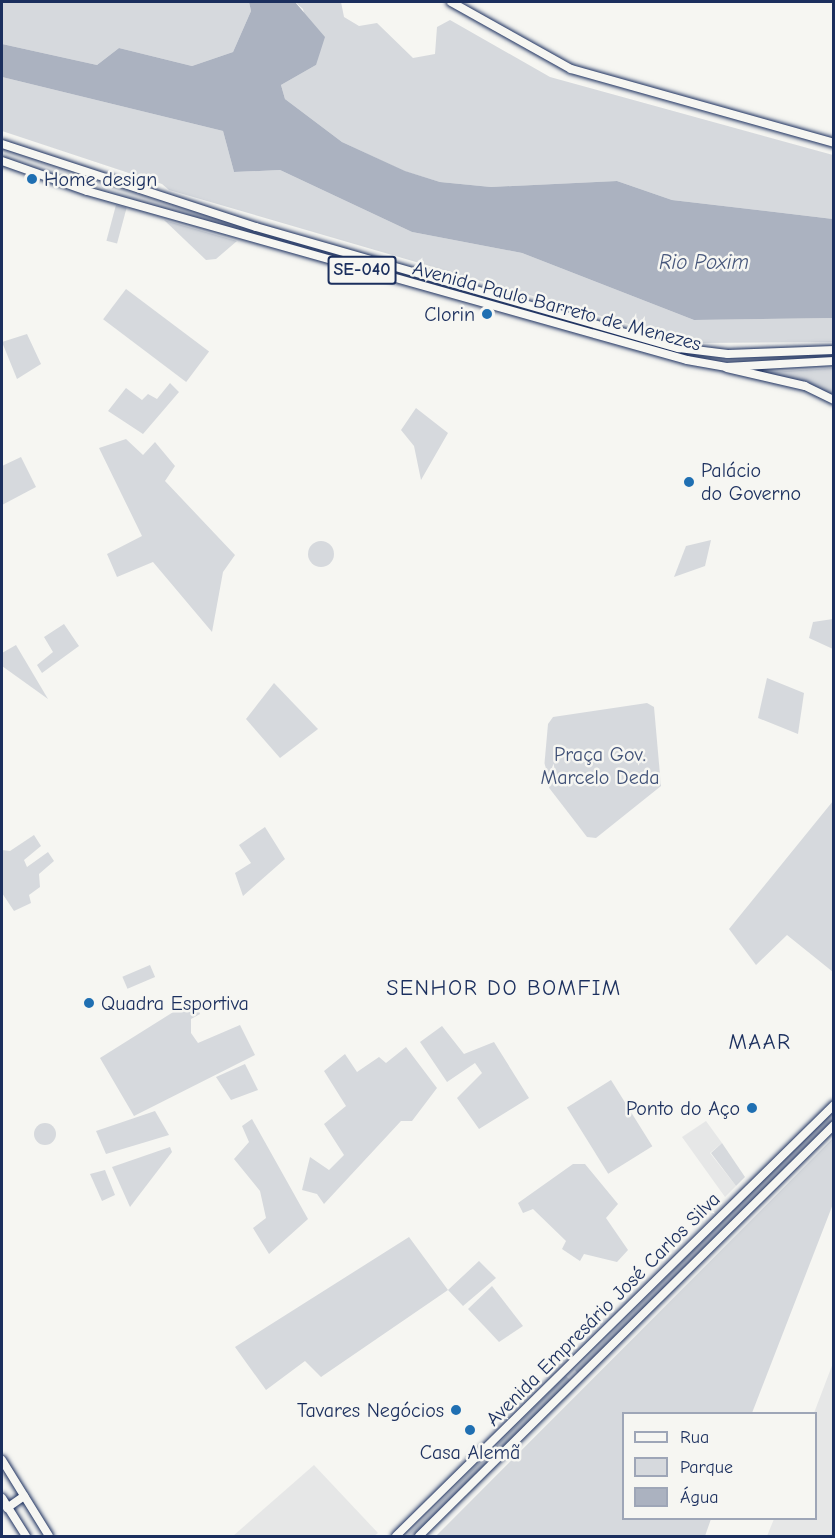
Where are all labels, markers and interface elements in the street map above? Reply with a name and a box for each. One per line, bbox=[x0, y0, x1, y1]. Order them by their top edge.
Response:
place label: Home design bbox=[44, 167, 157, 191]
marker: Home design bbox=[25, 172, 39, 186]
water label: Rio Poxim bbox=[659, 249, 749, 275]
road number: SE-040 bbox=[328, 255, 397, 285]
street label: Avenida Paulo Barreto de Menezes bbox=[410, 256, 704, 356]
place label: Clorin bbox=[424, 302, 475, 326]
marker: Clorin bbox=[480, 307, 494, 321]
place label: Palácio do Governo bbox=[701, 458, 801, 505]
marker: Palácio do Governo bbox=[682, 475, 696, 489]
park label: Praça Gov. Marcelo Deda bbox=[540, 742, 660, 789]
district label: SENHOR DO BOMFIM bbox=[386, 976, 622, 1002]
place label: Quadra Esportiva bbox=[101, 991, 249, 1015]
marker: Quadra Esportiva bbox=[82, 996, 96, 1010]
district label: MAAR bbox=[728, 1030, 792, 1056]
place label: Ponto do Aço bbox=[626, 1096, 740, 1120]
marker: Ponto do Aço bbox=[745, 1101, 759, 1115]
street label: Avenida Empresário José Carlos Silva bbox=[481, 1187, 725, 1431]
place label: Tavares Negócios bbox=[297, 1398, 444, 1422]
marker: Tavares Negócios bbox=[449, 1403, 463, 1417]
legend bbox=[622, 1412, 817, 1520]
marker: Casa Alemã bbox=[463, 1423, 477, 1437]
text: Rua bbox=[680, 1427, 709, 1448]
place label: Casa Alemã bbox=[420, 1440, 520, 1464]
text: Parque bbox=[680, 1457, 733, 1478]
text: Água bbox=[680, 1487, 718, 1508]

